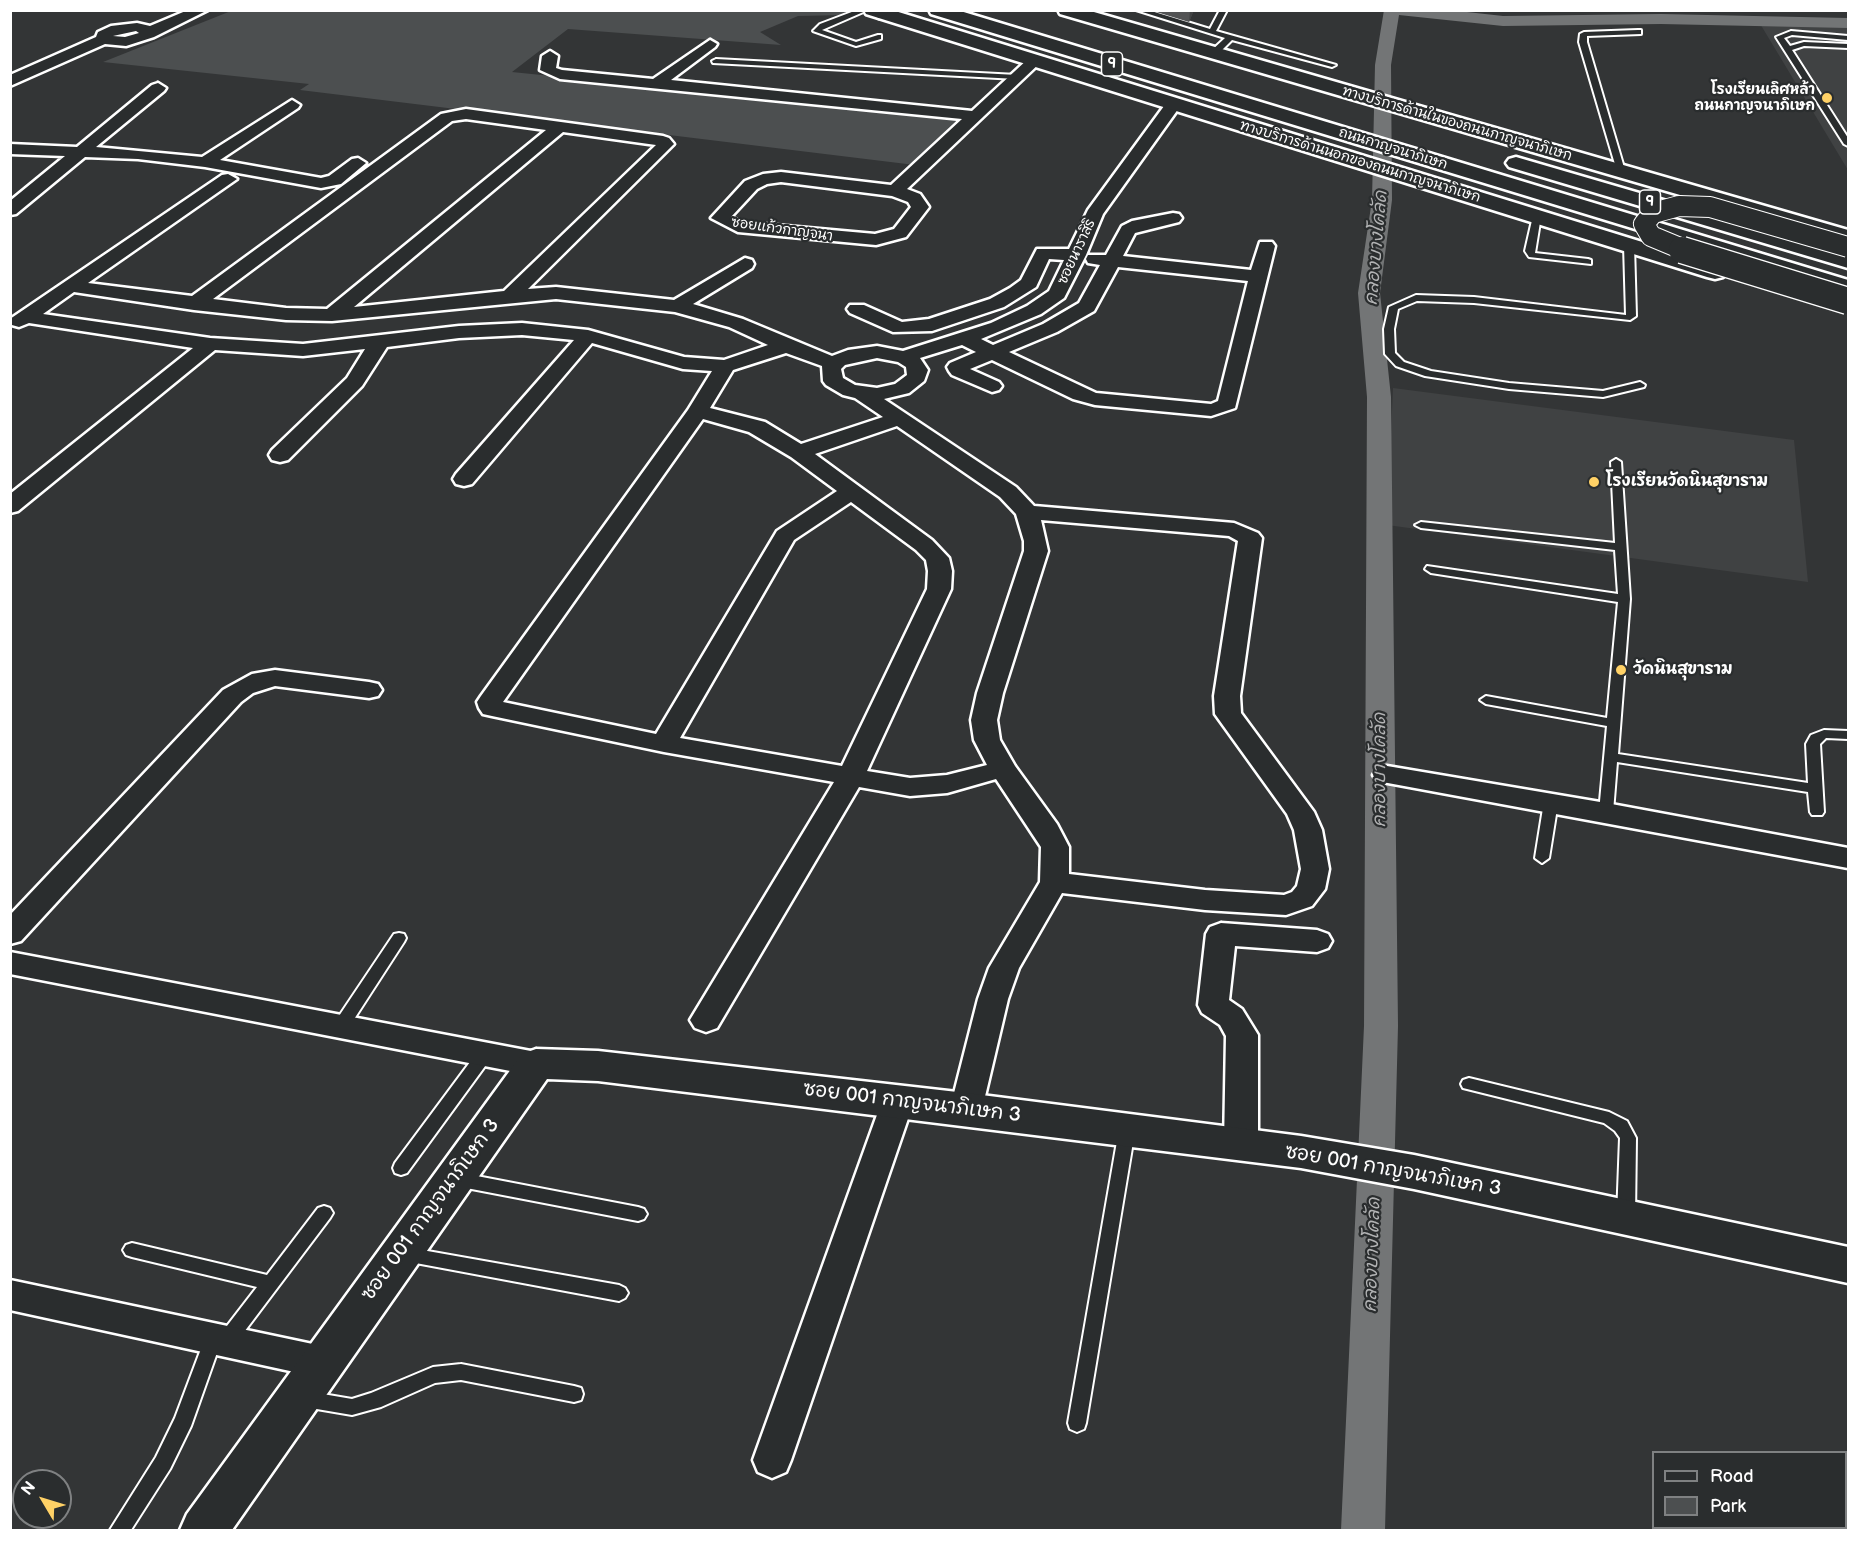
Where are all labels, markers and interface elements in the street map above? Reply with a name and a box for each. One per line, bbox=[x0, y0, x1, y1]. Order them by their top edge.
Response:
road number: 9 bbox=[1102, 52, 1122, 76]
place label: โรงเรียนเลิศหล้า ถนนกาญจนาภิเษก bbox=[1695, 82, 1815, 114]
street label: ทางบริการด้านในของถนนกาญจนาภิเษก bbox=[1340, 83, 1574, 165]
marker: โรงเรียนเลิศหล้า ถนนกาญจนาภิเษก bbox=[1820, 91, 1834, 105]
street label: ทางบริการด้านนอกของถนนกาญจนาภิเษก bbox=[1238, 117, 1482, 207]
street label: ถนนกาญจนาภิเษก bbox=[1337, 124, 1449, 174]
water label: คลองบางโคลัด bbox=[1361, 190, 1393, 306]
road number: 9 bbox=[1640, 190, 1660, 214]
street label: ซอยแก้วกาญจนา bbox=[730, 215, 834, 245]
street label: ซอยนาราสิริ bbox=[1055, 217, 1099, 287]
place label: โรงเรียนวัดนินสุขาราม bbox=[1606, 472, 1768, 492]
marker: โรงเรียนวัดนินสุขาราม bbox=[1587, 475, 1601, 489]
place label: วัดนินสุขาราม bbox=[1633, 660, 1732, 680]
marker: วัดนินสุขาราม bbox=[1614, 663, 1628, 677]
water label: คลองบางโคลัด bbox=[1369, 713, 1391, 827]
street label: ซอย 001 กาญจนาภิเษก 3 bbox=[802, 1078, 1022, 1128]
street label: ซอย 001 กาญจนาภิเษก 3 bbox=[357, 1114, 505, 1306]
street label: ซอย 001 กาญจนาภิเษก 3 bbox=[1283, 1140, 1503, 1202]
water label: คลองบางโคลัด bbox=[1360, 1197, 1386, 1313]
legend bbox=[1652, 1451, 1847, 1529]
text: Road bbox=[1710, 1466, 1754, 1487]
north arrow bbox=[12, 1469, 72, 1529]
text: N bbox=[18, 1478, 40, 1499]
text: Park bbox=[1710, 1496, 1746, 1517]

